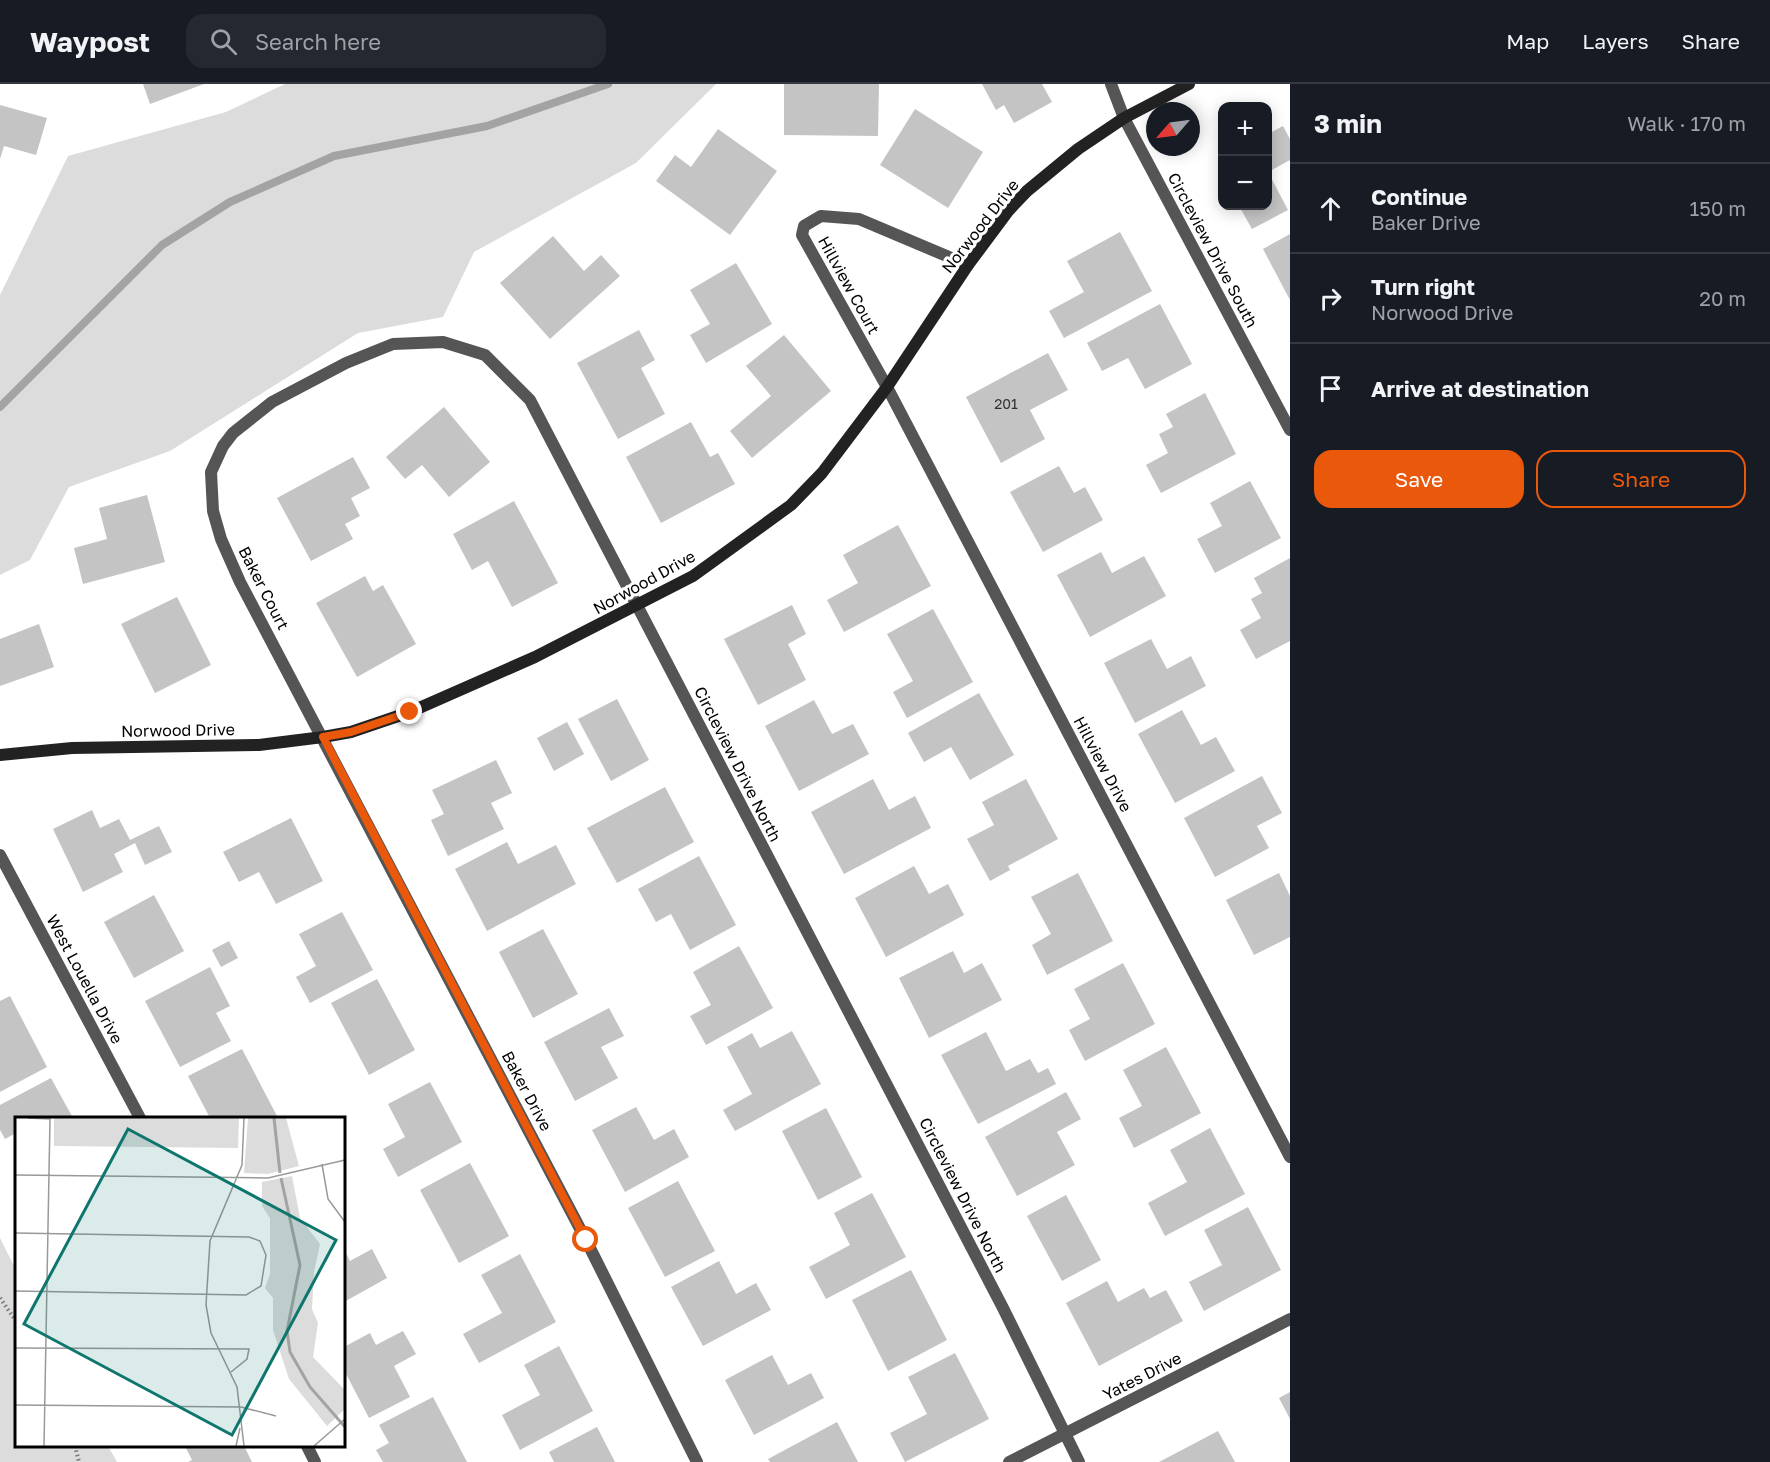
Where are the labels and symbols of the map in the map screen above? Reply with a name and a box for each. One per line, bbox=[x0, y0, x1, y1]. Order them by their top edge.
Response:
north arrow bbox=[1146, 102, 1200, 156]
street label: Circleview Drive South bbox=[1164, 169, 1262, 331]
street label: Norwood Drive bbox=[937, 175, 1023, 277]
street label: Hillview Court bbox=[814, 233, 884, 337]
house number: 201 bbox=[994, 395, 1018, 412]
street label: Baker Court bbox=[234, 543, 294, 633]
street label: Norwood Drive bbox=[589, 546, 699, 618]
street label: Circleview Drive North bbox=[690, 683, 786, 845]
route end bbox=[396, 698, 422, 724]
street label: Hillview Drive bbox=[1069, 713, 1137, 815]
street label: Norwood Drive bbox=[121, 719, 235, 741]
street label: West Louella Drive bbox=[43, 911, 127, 1047]
street label: Baker Drive bbox=[498, 1048, 556, 1134]
street label: Circleview Drive North bbox=[915, 1114, 1011, 1276]
inset map bbox=[15, 1117, 345, 1447]
route start bbox=[572, 1226, 598, 1252]
street label: Yates Drive bbox=[1099, 1348, 1185, 1404]

